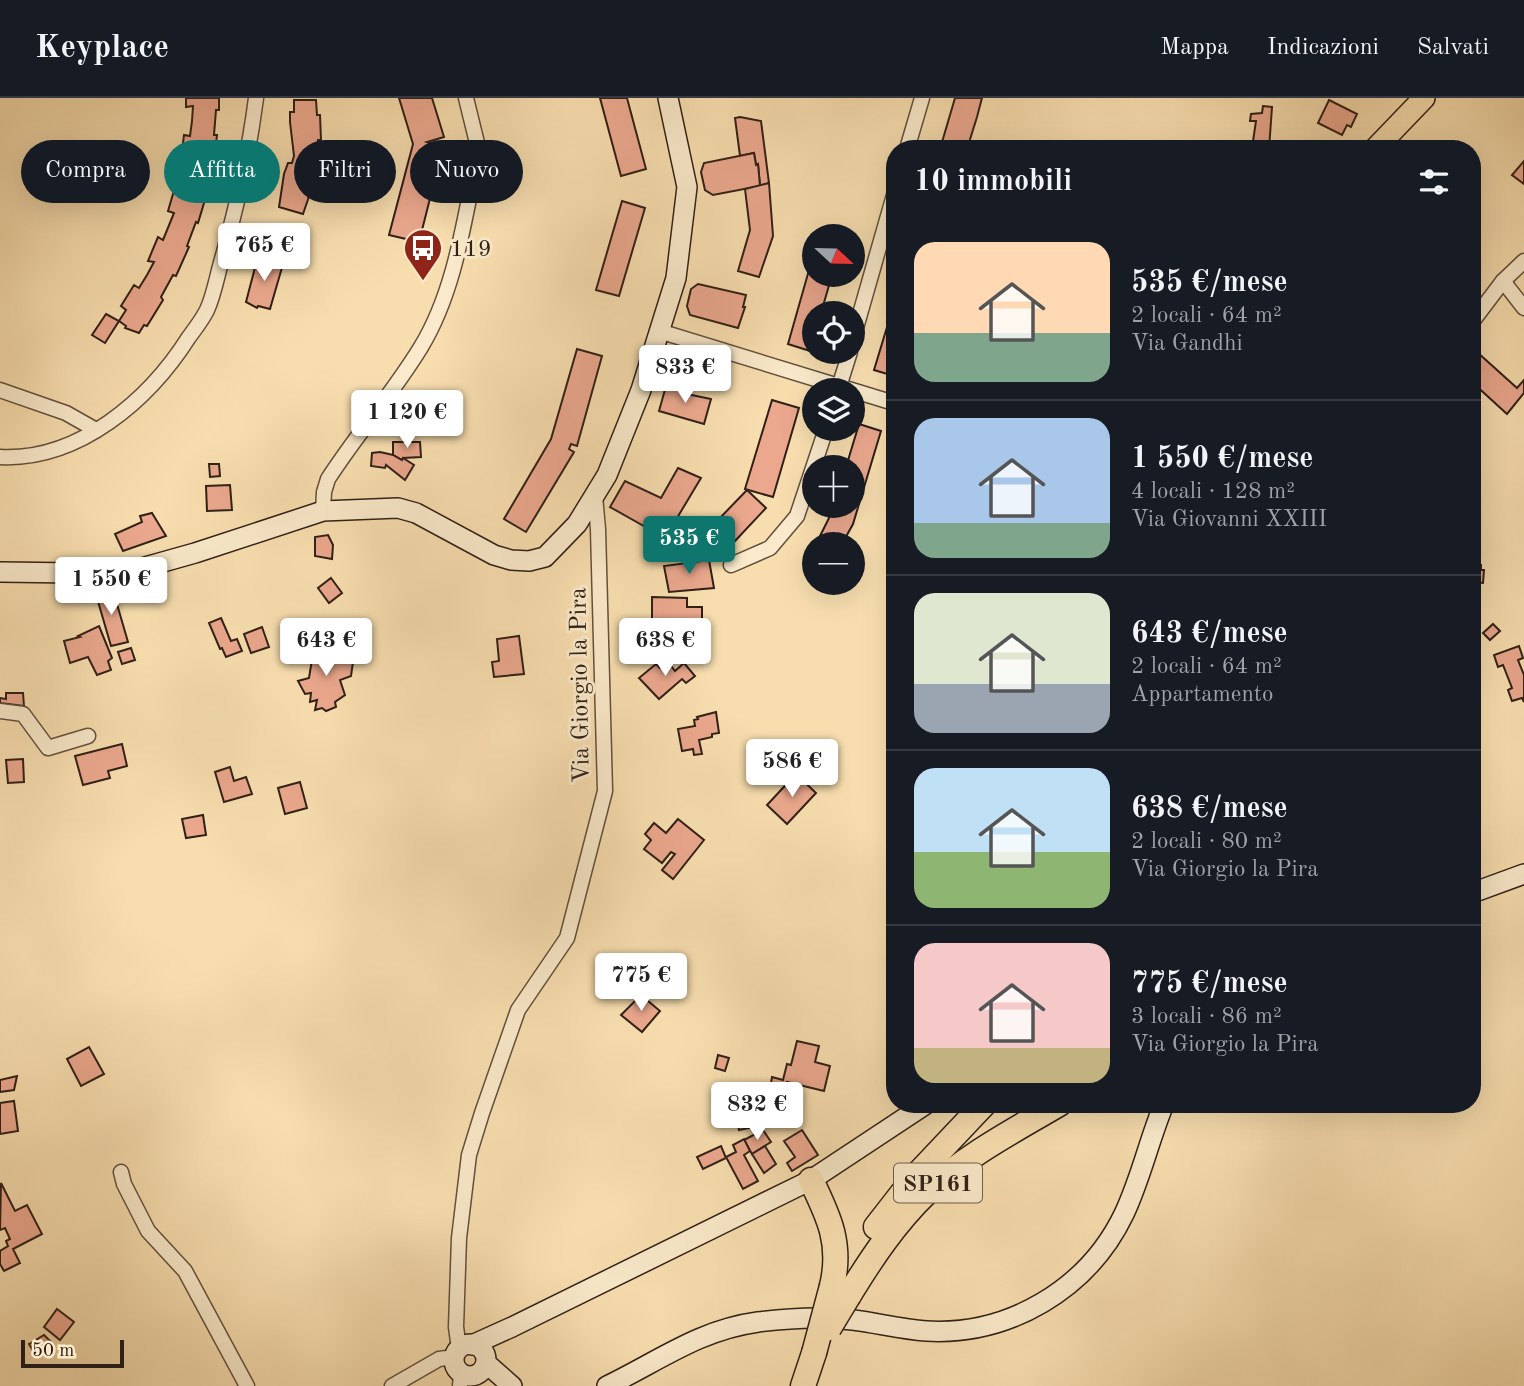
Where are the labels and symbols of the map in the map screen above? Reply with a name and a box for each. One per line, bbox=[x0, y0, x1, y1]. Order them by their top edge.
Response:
pin: 765 € bbox=[215, 223, 313, 283]
north arrow bbox=[802, 224, 864, 287]
bus stop icon: 119 bbox=[402, 227, 444, 282]
place label: 119 bbox=[450, 238, 492, 262]
pin: 833 € bbox=[636, 345, 734, 405]
pin: 1 120 € bbox=[342, 390, 472, 450]
pin: 535 € bbox=[640, 517, 738, 576]
pin: 1 550 € bbox=[46, 558, 176, 617]
street label: Via Giorgio la Pira bbox=[567, 587, 595, 783]
pin: 643 € bbox=[277, 618, 375, 678]
pin: 638 € bbox=[616, 618, 714, 678]
pin: 586 € bbox=[743, 740, 841, 799]
pin: 775 € bbox=[592, 954, 690, 1013]
pin: 832 € bbox=[708, 1082, 806, 1142]
road number: SP161 bbox=[894, 1164, 982, 1202]
scale bar bbox=[21, 1337, 124, 1369]

